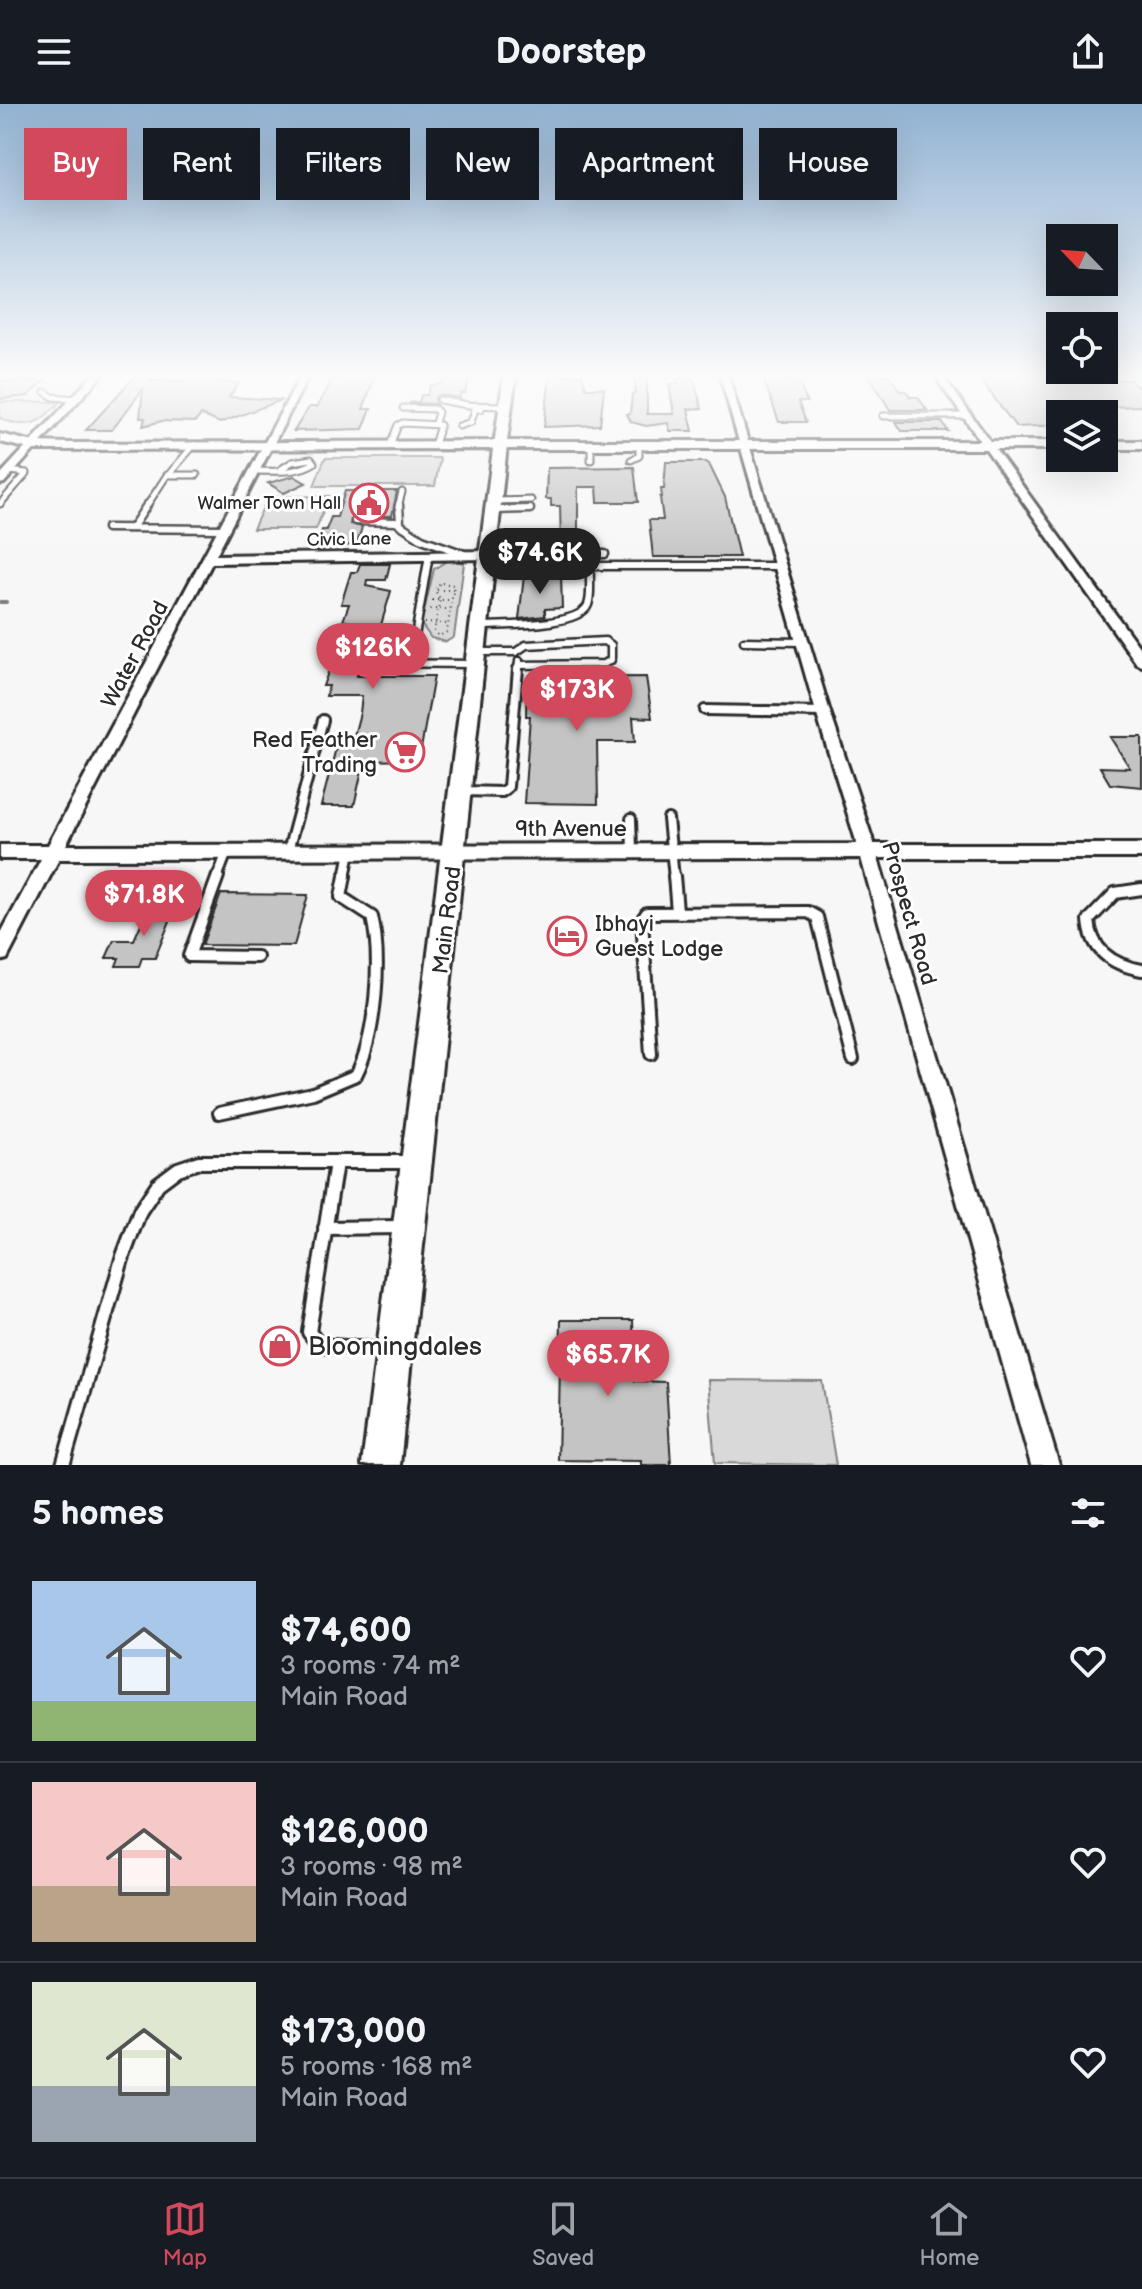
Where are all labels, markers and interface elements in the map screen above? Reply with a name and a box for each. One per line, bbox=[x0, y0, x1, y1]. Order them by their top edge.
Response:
icon: menu bbox=[32, 30, 76, 74]
icon: share bbox=[1066, 30, 1110, 74]
text: Doorstep bbox=[495, 31, 647, 74]
chip: Buy bbox=[24, 128, 127, 200]
chip: Rent bbox=[143, 128, 260, 200]
chip: Filters bbox=[276, 128, 410, 200]
chip: New bbox=[426, 128, 539, 200]
chip: Apartment bbox=[555, 128, 743, 200]
chip: House bbox=[759, 128, 897, 200]
north arrow bbox=[1046, 224, 1118, 296]
map controls bbox=[1046, 224, 1118, 472]
button: locate bbox=[1046, 312, 1118, 384]
button: layers bbox=[1046, 400, 1118, 472]
public building icon: Walmer Town Hall bbox=[348, 482, 390, 524]
place label: Walmer Town Hall bbox=[198, 493, 341, 514]
street label: Civic Lane bbox=[307, 528, 392, 551]
pin: $74.6K bbox=[475, 528, 605, 596]
text: $74.6K bbox=[497, 538, 583, 569]
street label: Water Road bbox=[96, 597, 175, 713]
pin: $126K bbox=[317, 623, 429, 691]
text: $126K bbox=[334, 633, 412, 664]
pin: $173K bbox=[521, 665, 633, 733]
text: $173K bbox=[539, 675, 615, 706]
place label: Red Feather Trading bbox=[252, 727, 378, 779]
supermarket icon: Red Feather Trading bbox=[384, 731, 426, 773]
street label: 9th Avenue bbox=[515, 816, 627, 843]
street label: Prospect Road bbox=[875, 838, 942, 988]
street label: Main Road bbox=[427, 865, 467, 975]
pin: $71.8K bbox=[79, 870, 209, 938]
text: $71.8K bbox=[103, 880, 185, 911]
place label: Ibhayi Guest Lodge bbox=[595, 911, 723, 963]
hotel icon: Ibhayi Guest Lodge bbox=[546, 915, 588, 957]
shop icon: Bloomingdales bbox=[259, 1325, 301, 1367]
pin: $65.7K bbox=[543, 1330, 673, 1398]
place label: Bloomingdales bbox=[308, 1332, 482, 1363]
text: $65.7K bbox=[565, 1340, 651, 1371]
icon: filters bbox=[1066, 1491, 1110, 1535]
text: 5 homes bbox=[32, 1493, 164, 1534]
text: $74,600 bbox=[280, 1610, 412, 1651]
icon: home bbox=[96, 1613, 192, 1709]
icon: heart bbox=[1066, 1639, 1110, 1683]
text: 3 rooms · 74 m² bbox=[280, 1651, 460, 1682]
text: Main Road bbox=[280, 1682, 408, 1713]
text: $126,000 bbox=[280, 1811, 429, 1852]
icon: home bbox=[96, 1814, 192, 1910]
icon: heart bbox=[1066, 1840, 1110, 1884]
text: 3 rooms · 98 m² bbox=[280, 1852, 463, 1883]
text: Main Road bbox=[280, 1883, 408, 1914]
text: $173,000 bbox=[280, 2011, 426, 2052]
icon: home bbox=[96, 2014, 192, 2110]
icon: heart bbox=[1066, 2040, 1110, 2084]
text: 5 rooms · 168 m² bbox=[280, 2052, 473, 2083]
text: Main Road bbox=[280, 2083, 408, 2114]
tab: Map bbox=[163, 2197, 207, 2272]
tab: Saved bbox=[532, 2197, 594, 2272]
tab: Home bbox=[919, 2197, 979, 2272]

